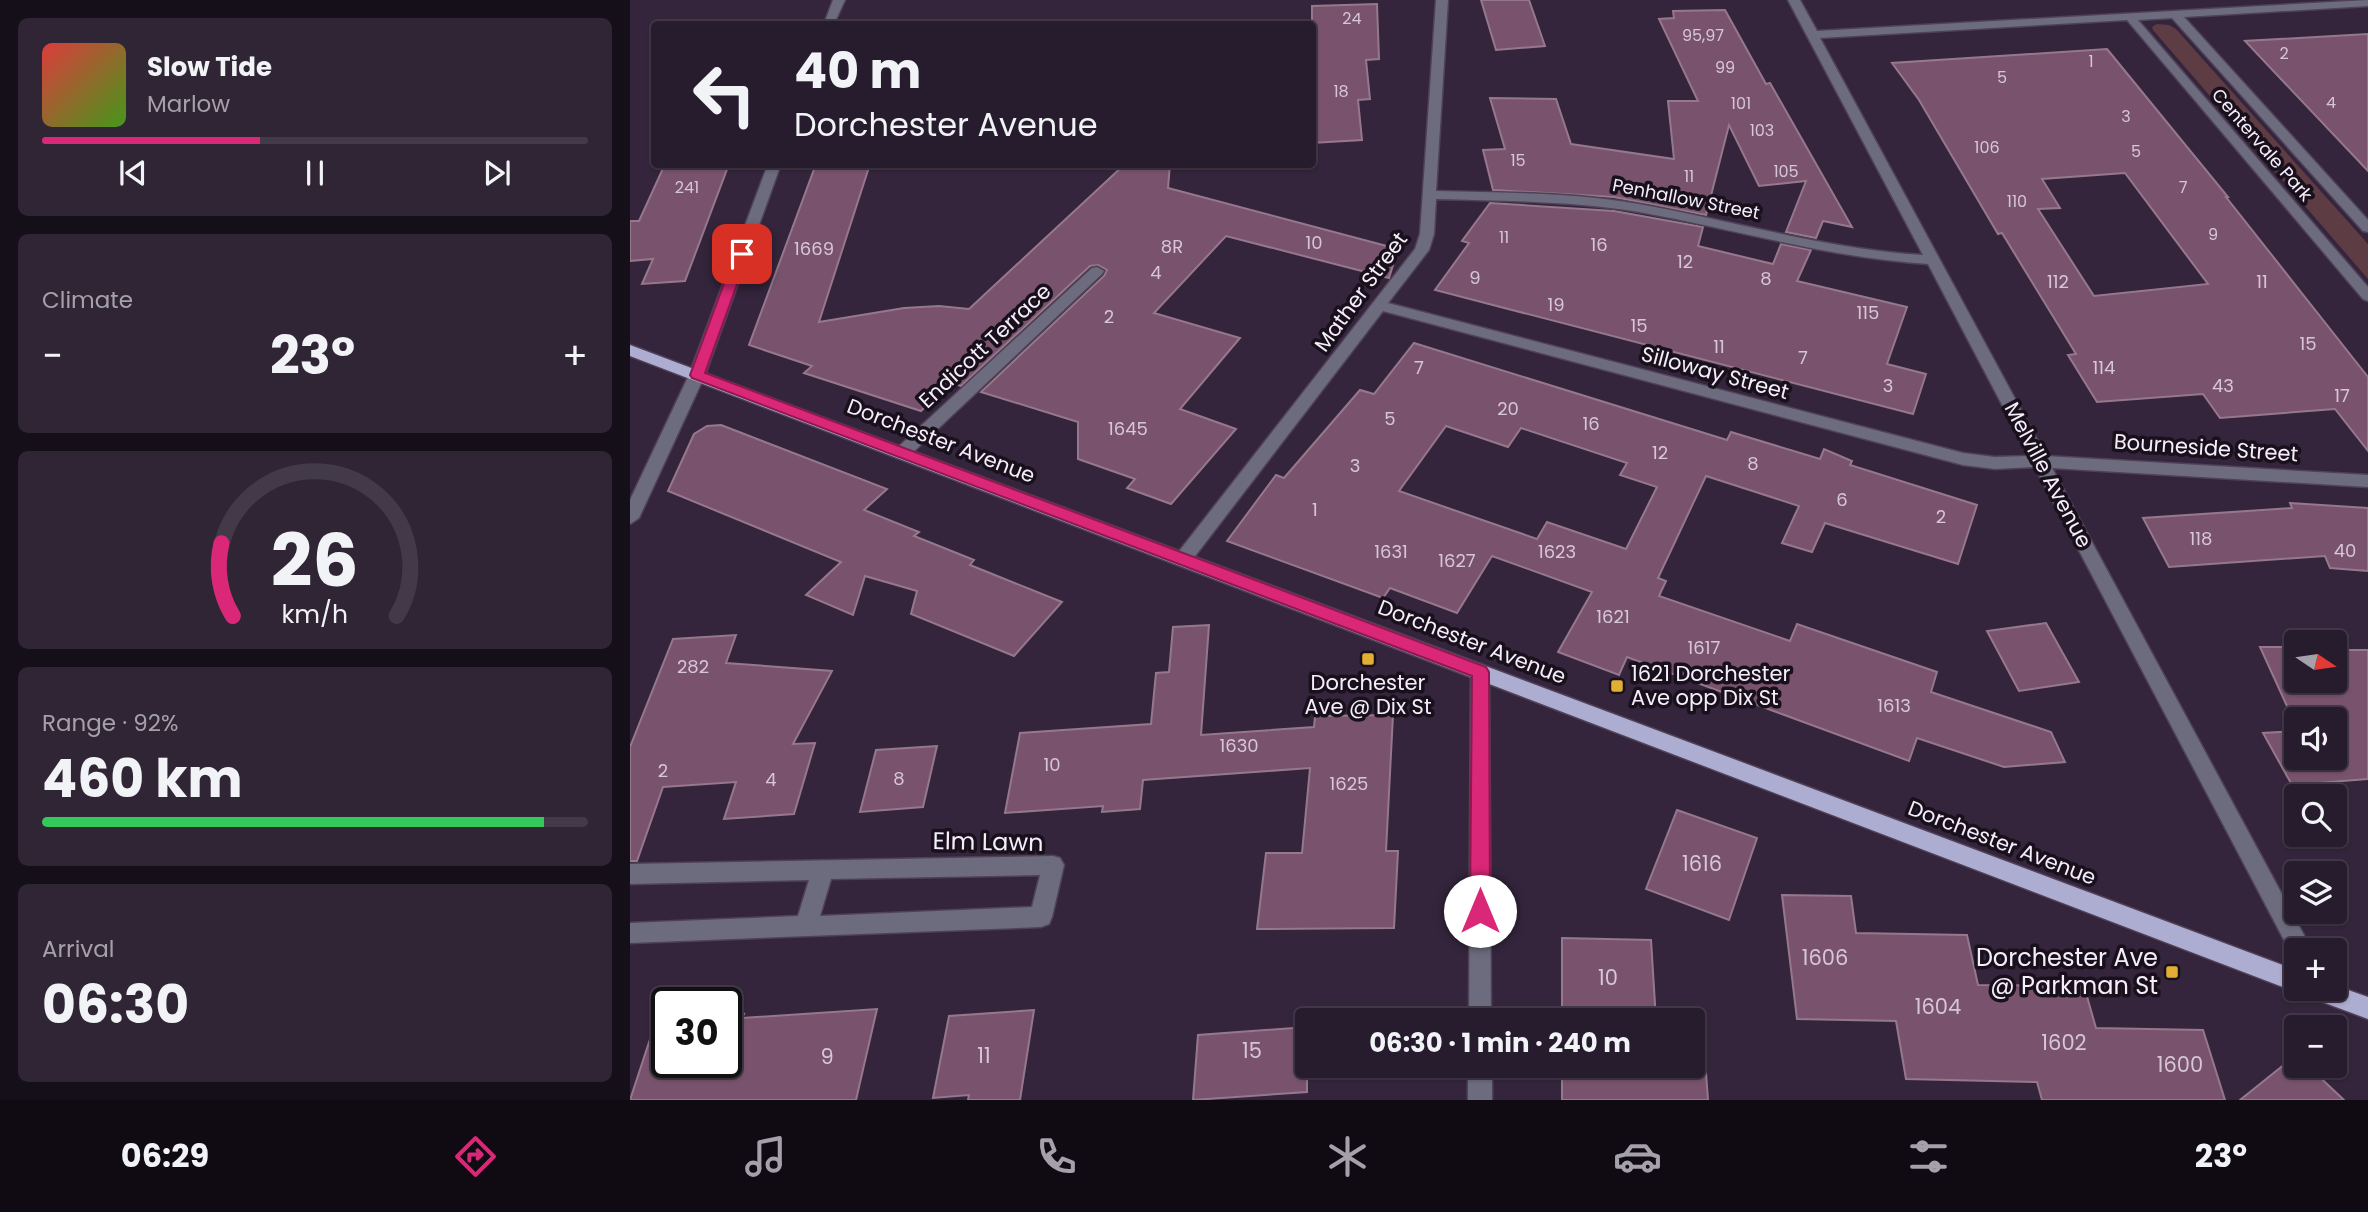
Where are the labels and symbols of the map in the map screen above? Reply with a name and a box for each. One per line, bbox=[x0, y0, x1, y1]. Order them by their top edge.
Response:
house number: 24 bbox=[1342, 7, 1362, 30]
house number: 95,97 bbox=[1682, 24, 1724, 47]
house number: 2 bbox=[2279, 42, 2289, 65]
house number: 1 bbox=[2088, 50, 2094, 73]
house number: 99 bbox=[1715, 56, 1735, 79]
house number: 5 bbox=[1997, 66, 2007, 89]
house number: 18 bbox=[1333, 80, 1349, 103]
street label: Centervale Park bbox=[2206, 83, 2319, 207]
house number: 4 bbox=[2326, 91, 2336, 114]
house number: 101 bbox=[1731, 92, 1751, 115]
house number: 3 bbox=[2121, 105, 2131, 128]
house number: 103 bbox=[1750, 119, 1774, 142]
house number: 106 bbox=[1974, 136, 2000, 159]
house number: 5 bbox=[2131, 140, 2141, 163]
house number: 15 bbox=[1510, 149, 1526, 172]
house number: 105 bbox=[1773, 160, 1799, 183]
house number: 11 bbox=[1684, 165, 1694, 188]
street label: Penhallow Street bbox=[1610, 172, 1762, 225]
house number: 241 bbox=[675, 176, 699, 199]
house number: 7 bbox=[2179, 176, 2188, 199]
house number: 110 bbox=[2007, 190, 2027, 213]
house number: 9 bbox=[2208, 223, 2218, 246]
pin bbox=[712, 224, 772, 284]
street label: Mather Street bbox=[1307, 226, 1414, 357]
house number: 11 bbox=[1499, 226, 1509, 249]
house number: 10 bbox=[1305, 230, 1323, 255]
house number: 16 bbox=[1590, 232, 1608, 257]
house number: 8R bbox=[1161, 234, 1183, 259]
house number: 1669 bbox=[794, 236, 834, 261]
house number: 12 bbox=[1677, 249, 1693, 274]
house number: 4 bbox=[1150, 260, 1162, 285]
house number: 9 bbox=[1469, 265, 1481, 290]
house number: 8 bbox=[1760, 266, 1772, 291]
house number: 112 bbox=[2047, 269, 2069, 294]
house number: 11 bbox=[2256, 269, 2268, 294]
street label: Endicott Terrace bbox=[912, 277, 1057, 414]
house number: 19 bbox=[1547, 292, 1565, 317]
house number: 115 bbox=[1857, 300, 1879, 325]
house number: 2 bbox=[1104, 304, 1114, 329]
house number: 15 bbox=[1630, 313, 1648, 338]
house number: 15 bbox=[2299, 331, 2317, 356]
house number: 11 bbox=[1713, 334, 1725, 359]
street label: Silloway Street bbox=[1638, 339, 1792, 406]
house number: 7 bbox=[1798, 345, 1808, 370]
house number: 7 bbox=[1414, 355, 1424, 380]
house number: 114 bbox=[2093, 355, 2115, 380]
house number: 3 bbox=[1883, 373, 1893, 398]
house number: 43 bbox=[2212, 373, 2234, 398]
house number: 17 bbox=[2334, 383, 2350, 408]
street label: Dorchester Avenue bbox=[843, 391, 1039, 490]
house number: 20 bbox=[1497, 396, 1519, 421]
street label: Melville Avenue bbox=[1998, 397, 2099, 553]
house number: 5 bbox=[1384, 406, 1396, 431]
house number: 16 bbox=[1582, 411, 1600, 436]
house number: 1645 bbox=[1108, 416, 1148, 441]
street label: Bourneside Street bbox=[2113, 427, 2299, 468]
house number: 12 bbox=[1652, 440, 1668, 465]
house number: 8 bbox=[1747, 451, 1759, 476]
house number: 3 bbox=[1350, 453, 1360, 478]
house number: 6 bbox=[1836, 487, 1848, 512]
house number: 1 bbox=[1312, 497, 1318, 522]
house number: 2 bbox=[1936, 504, 1946, 529]
house number: 118 bbox=[2190, 526, 2212, 551]
house number: 40 bbox=[2334, 538, 2356, 563]
house number: 1631 bbox=[1374, 539, 1408, 564]
house number: 1623 bbox=[1538, 539, 1576, 564]
house number: 1627 bbox=[1438, 548, 1476, 573]
street label: Dorchester Avenue bbox=[1374, 592, 1570, 691]
house number: 1621 bbox=[1596, 604, 1630, 629]
north arrow bbox=[2284, 630, 2347, 693]
house number: 1617 bbox=[1688, 635, 1721, 660]
marker: Dorchester Ave @ Dix St bbox=[1360, 651, 1376, 667]
house number: 282 bbox=[677, 654, 709, 679]
place label: 1621 Dorchester Ave opp Dix St bbox=[1631, 659, 1790, 712]
place label: Dorchester Ave @ Dix St bbox=[1304, 668, 1432, 721]
marker: 1621 Dorchester Ave opp Dix St bbox=[1609, 678, 1625, 694]
house number: 1613 bbox=[1877, 693, 1911, 718]
house number: 1630 bbox=[1219, 733, 1259, 758]
house number: 10 bbox=[1043, 752, 1061, 777]
house number: 2 bbox=[658, 758, 668, 783]
house number: 8 bbox=[893, 766, 905, 791]
house number: 4 bbox=[765, 767, 777, 792]
house number: 1625 bbox=[1330, 771, 1368, 796]
street label: Dorchester Avenue bbox=[1904, 793, 2100, 892]
street label: Elm Lawn bbox=[932, 824, 1044, 859]
house number: 1616 bbox=[1682, 849, 1722, 878]
position arrow bbox=[1443, 874, 1517, 948]
place label: Dorchester Ave @ Parkman St bbox=[1976, 941, 2158, 1002]
house number: 1606 bbox=[1802, 943, 1848, 972]
house number: 10 bbox=[1598, 963, 1618, 992]
marker: Dorchester Ave @ Parkman St bbox=[2164, 964, 2180, 980]
speed limit sign: 30 bbox=[651, 987, 742, 1078]
house number: 1604 bbox=[1915, 992, 1961, 1021]
house number: 1602 bbox=[2041, 1028, 2087, 1057]
house number: 15 bbox=[1242, 1036, 1262, 1065]
house number: 11 bbox=[977, 1041, 991, 1070]
house number: 9 bbox=[820, 1042, 834, 1071]
house number: 1600 bbox=[2157, 1050, 2203, 1079]

